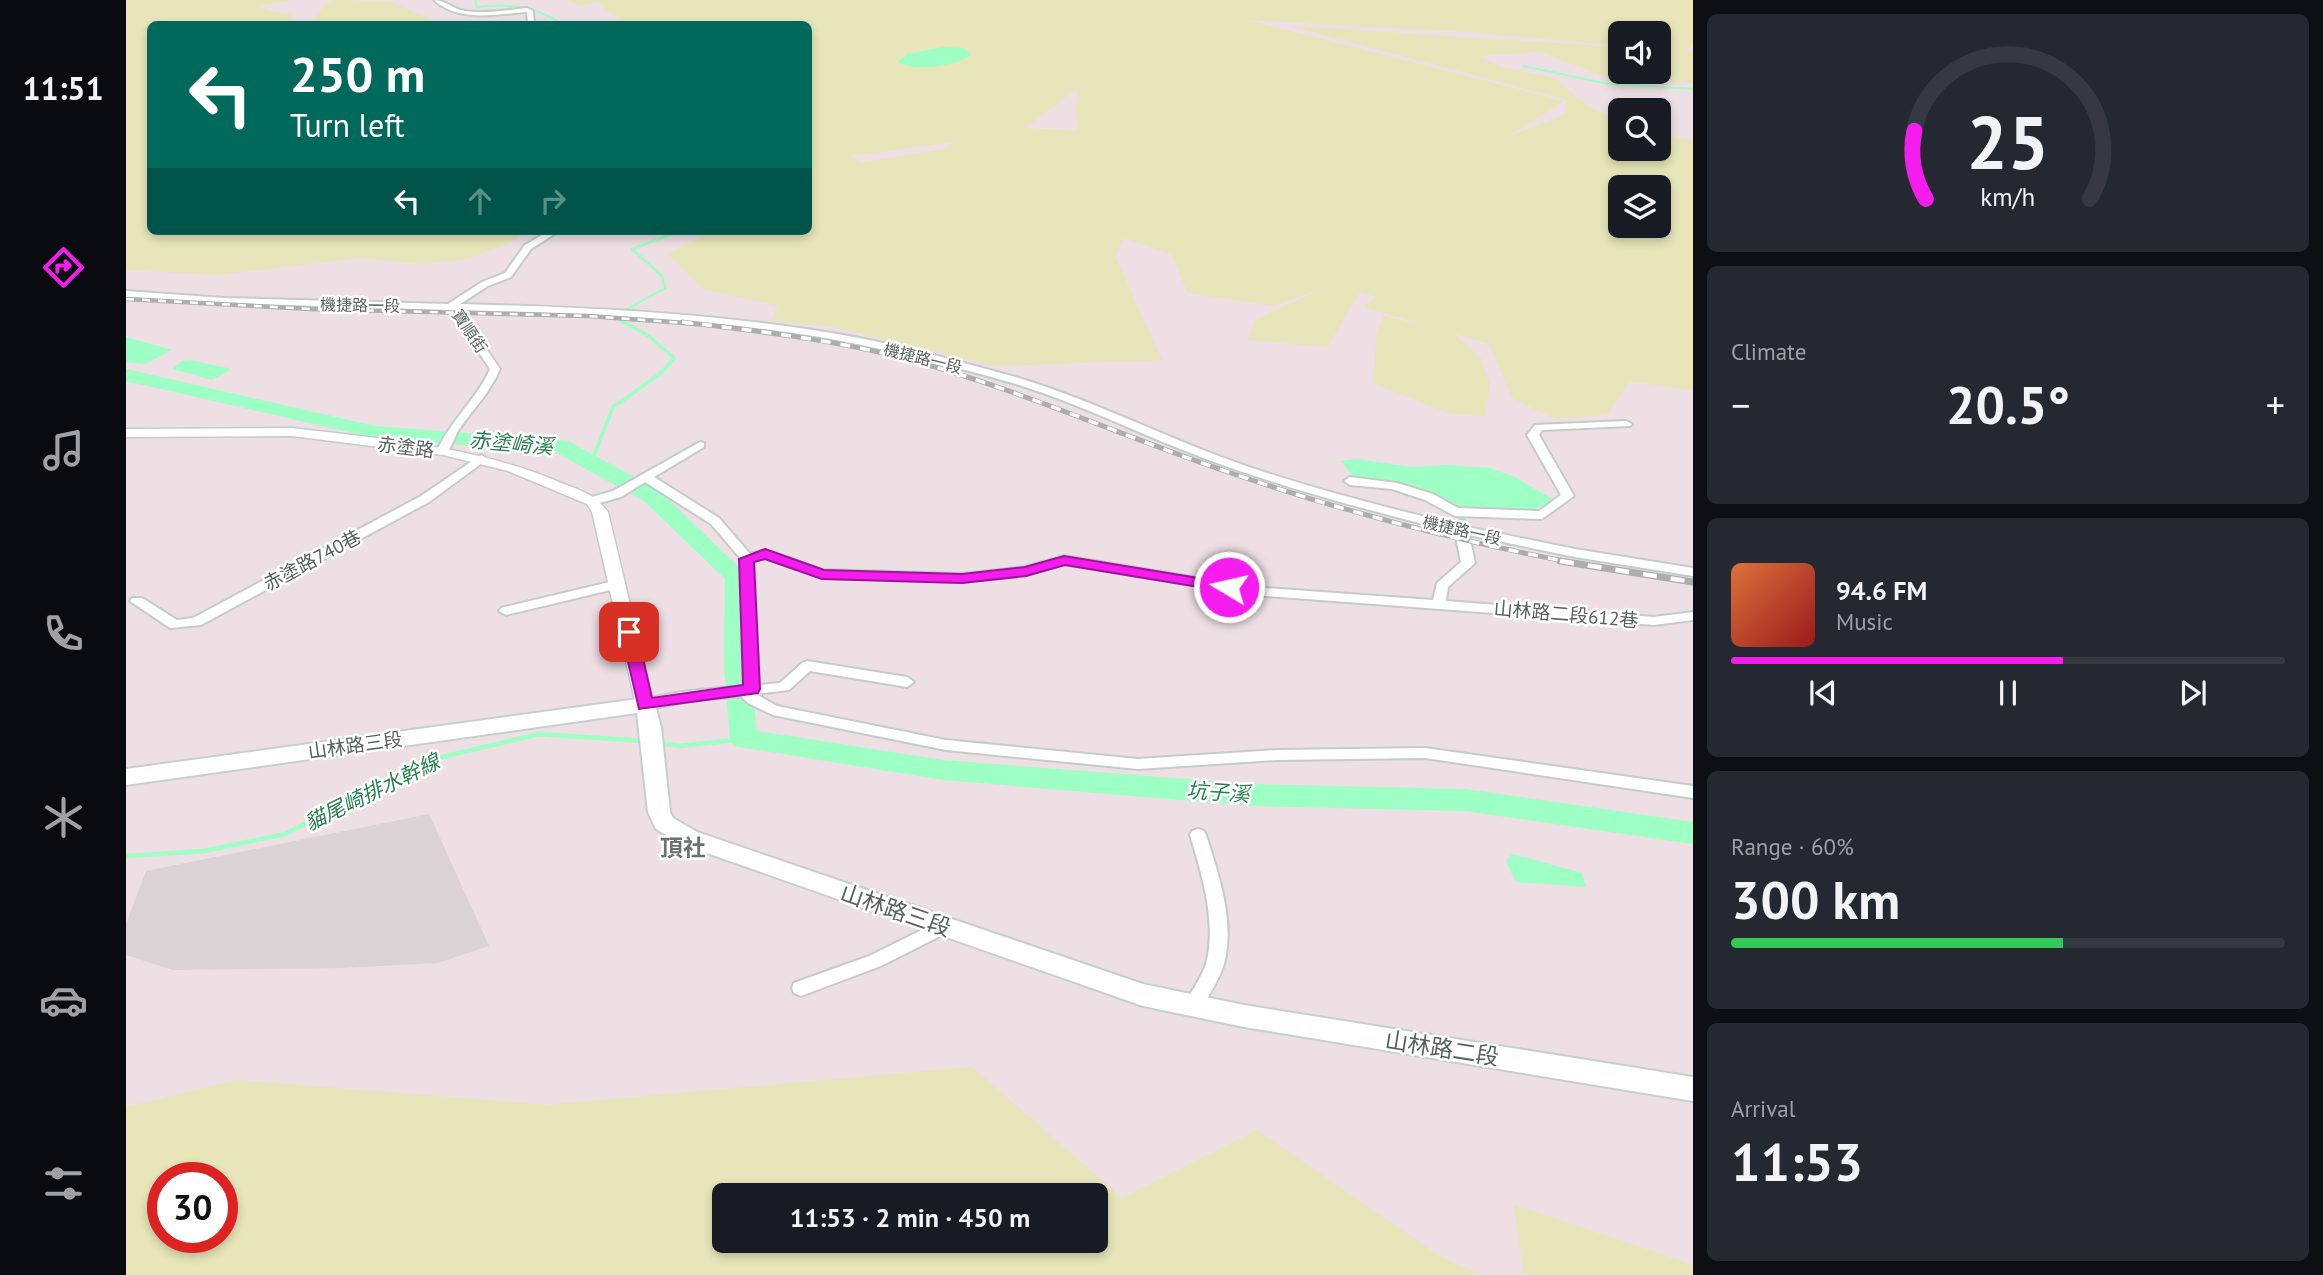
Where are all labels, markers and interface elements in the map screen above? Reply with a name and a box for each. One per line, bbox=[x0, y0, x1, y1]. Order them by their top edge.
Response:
map controls bbox=[1608, 21, 1671, 238]
button: sound bbox=[1608, 21, 1671, 84]
text: 250 m bbox=[290, 42, 425, 106]
icon: left bbox=[175, 49, 266, 140]
text: 11:51 bbox=[22, 67, 104, 109]
text: 25 bbox=[1967, 95, 2049, 189]
button: search bbox=[1608, 98, 1671, 161]
text: Turn left bbox=[290, 104, 405, 146]
button: layers bbox=[1608, 175, 1671, 238]
text: km/h bbox=[1981, 181, 2035, 213]
icon: left bbox=[388, 182, 426, 220]
icon: ahead bbox=[461, 182, 499, 220]
icon: right bbox=[534, 182, 572, 220]
icon: directions bbox=[39, 243, 88, 292]
street label: 機捷路一段 bbox=[320, 294, 400, 316]
street label: 寶順街 bbox=[448, 306, 492, 356]
text: Climate bbox=[1731, 337, 1806, 366]
street label: 機捷路一段 bbox=[882, 339, 964, 377]
text: 20.5° bbox=[1946, 371, 2070, 438]
text: − bbox=[1731, 380, 1750, 429]
text: + bbox=[2266, 380, 2285, 429]
icon: music bbox=[39, 426, 88, 475]
water label: 赤塗崎溪 bbox=[468, 426, 557, 460]
street label: 赤塗路 bbox=[376, 432, 436, 462]
street label: 機捷路一段 bbox=[1421, 511, 1503, 549]
street label: 赤塗路740巷 bbox=[259, 524, 365, 596]
position arrow bbox=[1192, 550, 1266, 624]
text: 94.6 FM bbox=[1836, 574, 1927, 607]
street label: 山林路二段612巷 bbox=[1493, 596, 1639, 632]
pin bbox=[599, 602, 659, 662]
text: Music bbox=[1836, 607, 1893, 636]
icon: phone bbox=[39, 609, 88, 658]
icon: arrive bbox=[610, 613, 648, 651]
icon: previous bbox=[1804, 674, 1842, 712]
icon: pause bbox=[1989, 674, 2027, 712]
icon: next bbox=[2174, 674, 2212, 712]
street label: 山林路三段 bbox=[306, 727, 404, 763]
water label: 貓尾崎排水幹線 bbox=[300, 747, 446, 836]
water label: 坑子溪 bbox=[1186, 776, 1253, 808]
icon: climate bbox=[39, 793, 88, 842]
text: Range · 60% bbox=[1731, 832, 1854, 861]
district label: 頂社 bbox=[660, 833, 706, 862]
text: 300 km bbox=[1731, 866, 1900, 933]
street label: 山林路三段 bbox=[837, 878, 955, 942]
icon: car bbox=[39, 976, 88, 1025]
street label: 山林路二段 bbox=[1383, 1025, 1501, 1071]
text: Arrival bbox=[1731, 1094, 1795, 1123]
text: 11:53 bbox=[1731, 1128, 1863, 1195]
icon: filters bbox=[39, 1159, 88, 1208]
speed limit sign: 30 bbox=[147, 1162, 238, 1253]
text: 11:53 · 2 min · 450 m bbox=[790, 1201, 1030, 1234]

